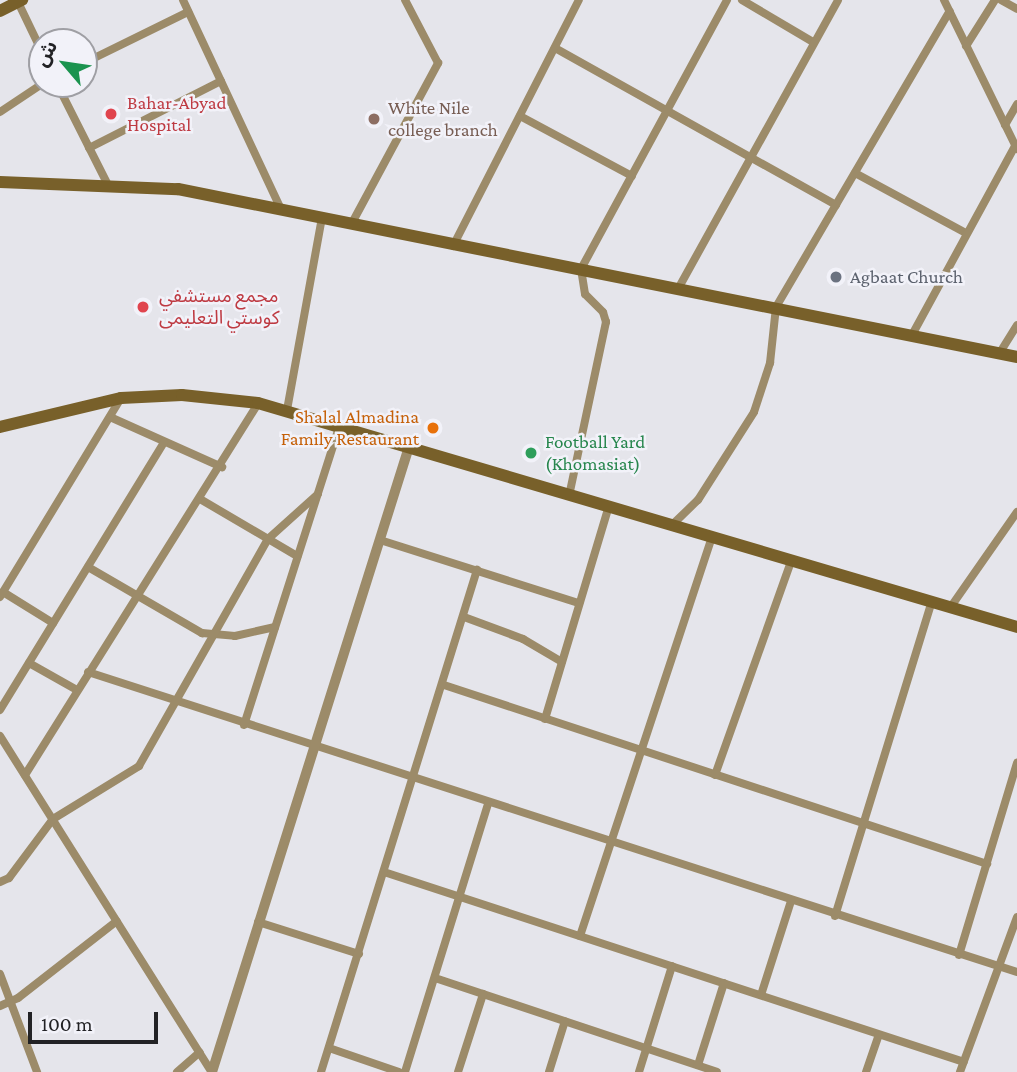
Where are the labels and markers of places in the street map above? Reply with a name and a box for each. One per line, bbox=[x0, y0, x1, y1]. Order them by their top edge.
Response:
place label: Bahar-Abyad Hospital bbox=[127, 92, 227, 136]
place label: White Nile college branch bbox=[388, 97, 498, 141]
marker: Bahar-Abyad Hospital bbox=[101, 104, 121, 124]
marker: White Nile college branch bbox=[366, 111, 382, 127]
place label: Agbaat Church bbox=[850, 266, 963, 288]
marker: Agbaat Church bbox=[828, 269, 844, 285]
place label: مجمع مستشفي كوستي التعليمى bbox=[159, 285, 280, 329]
marker: مجمع مستشفي كوستي التعليمى bbox=[133, 297, 153, 317]
place label: Shalal Almadina Family Restaurant bbox=[281, 406, 419, 450]
marker: Shalal Almadina Family Restaurant bbox=[425, 420, 441, 436]
place label: Football Yard (Khomasiat) bbox=[545, 431, 645, 475]
marker: Football Yard (Khomasiat) bbox=[523, 445, 539, 461]

